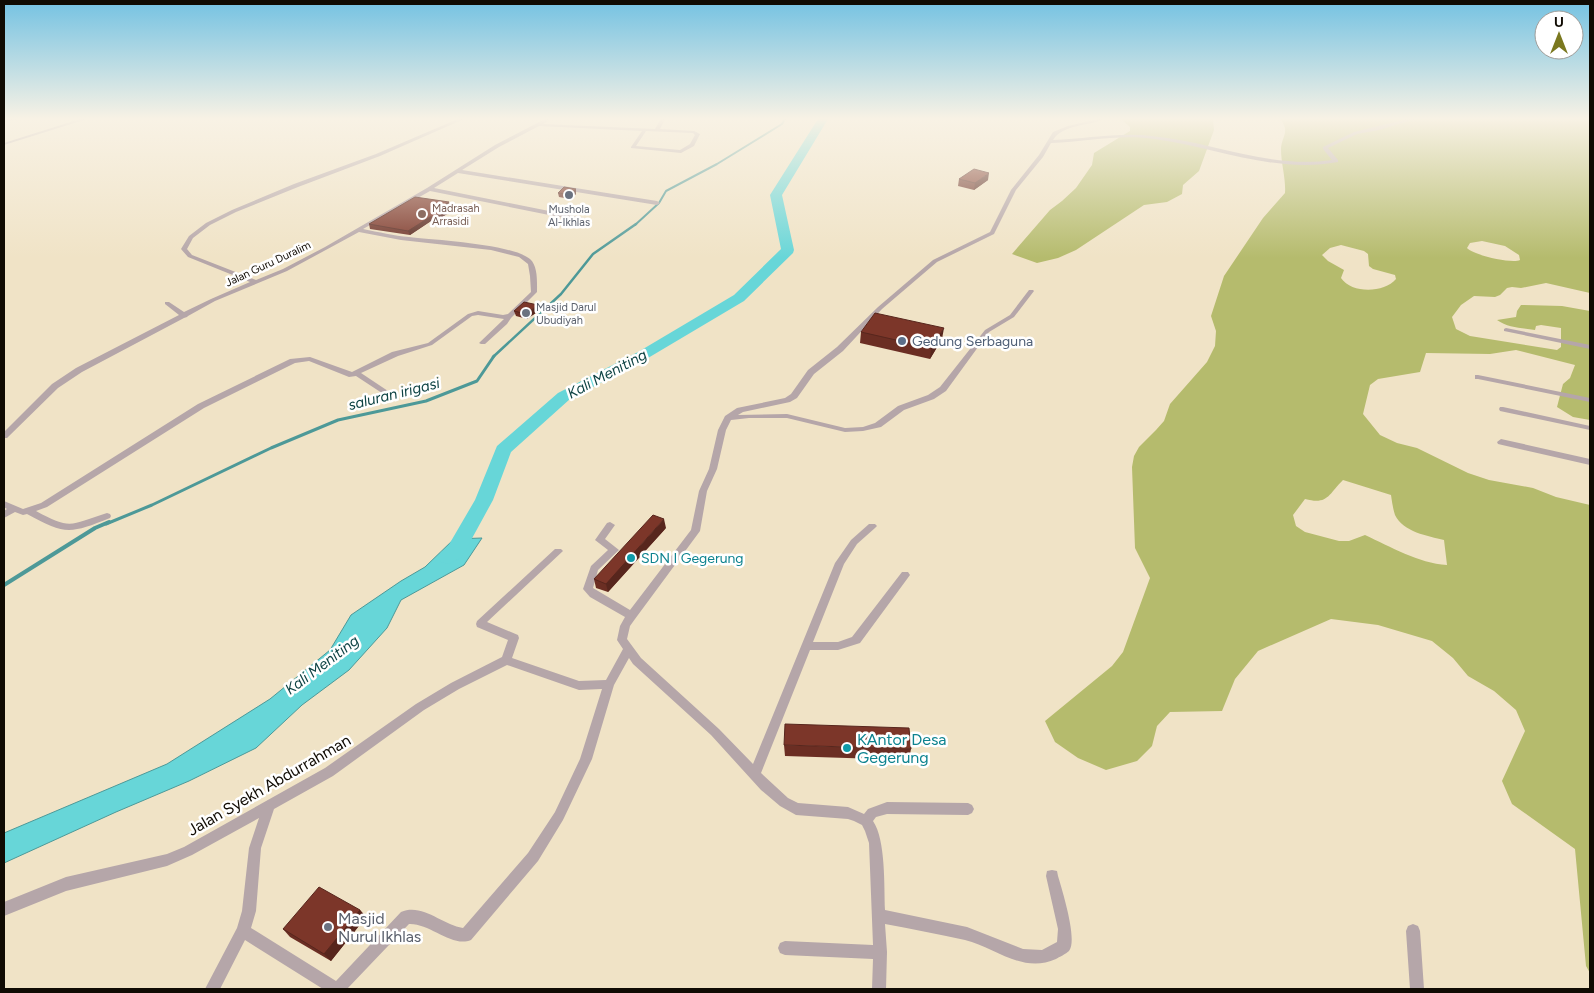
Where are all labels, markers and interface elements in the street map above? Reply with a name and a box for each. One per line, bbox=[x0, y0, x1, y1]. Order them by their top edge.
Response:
north arrow bbox=[1534, 10, 1584, 60]
text: U bbox=[1554, 14, 1564, 31]
marker: Mushola Al-Ikhlas bbox=[563, 189, 575, 201]
place label: Madrasah Arrasidi bbox=[432, 202, 480, 228]
place label: Mushola Al-Ikhlas bbox=[548, 203, 590, 229]
marker: Madrasah Arrasidi bbox=[416, 208, 428, 220]
street label: Jalan Guru Duralim bbox=[223, 239, 313, 289]
place label: Masjid Darul Ubudiyah bbox=[536, 301, 596, 327]
marker: Masjid Darul Ubudiyah bbox=[520, 307, 532, 319]
place label: Gedung Serbaguna bbox=[912, 333, 1033, 350]
marker: Gedung Serbaguna bbox=[896, 335, 908, 347]
water label: Kali Meniting bbox=[564, 345, 650, 403]
water label: saluran irigasi bbox=[346, 374, 442, 414]
place label: SDN I Gegerung bbox=[641, 550, 744, 567]
marker: SDN I Gegerung bbox=[625, 552, 637, 564]
water label: Kali Meniting bbox=[282, 631, 363, 699]
street label: Jalan Syekh Abdurrahman bbox=[184, 730, 354, 840]
place label: KAntor Desa Gegerung bbox=[857, 730, 947, 767]
marker: KAntor Desa Gegerung bbox=[841, 742, 853, 754]
place label: Masjid Nurul Ikhlas bbox=[338, 909, 421, 946]
marker: Masjid Nurul Ikhlas bbox=[322, 921, 334, 933]

